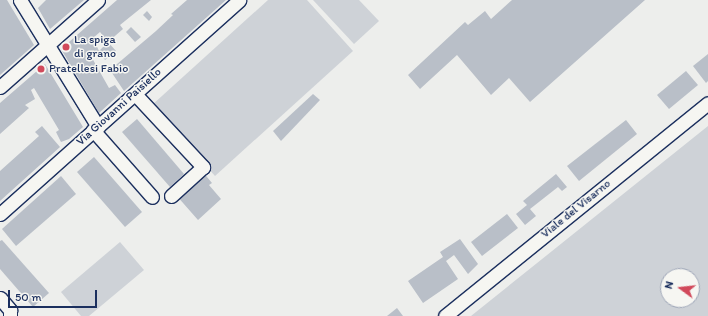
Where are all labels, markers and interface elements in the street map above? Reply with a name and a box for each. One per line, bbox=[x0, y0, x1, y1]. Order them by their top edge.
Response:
place label: La spiga di grano bbox=[74, 33, 116, 61]
marker: La spiga di grano bbox=[61, 42, 71, 52]
place label: Pratellesi Fabio bbox=[49, 62, 128, 76]
marker: Pratellesi Fabio bbox=[36, 64, 46, 74]
street label: Via Giovanni Paisiello bbox=[73, 65, 165, 149]
street label: Viale del Visarno bbox=[538, 177, 614, 241]
north arrow bbox=[660, 268, 700, 308]
text: N bbox=[662, 280, 676, 290]
scale bar bbox=[10, 282, 99, 308]
text: 50 m bbox=[15, 290, 41, 304]

